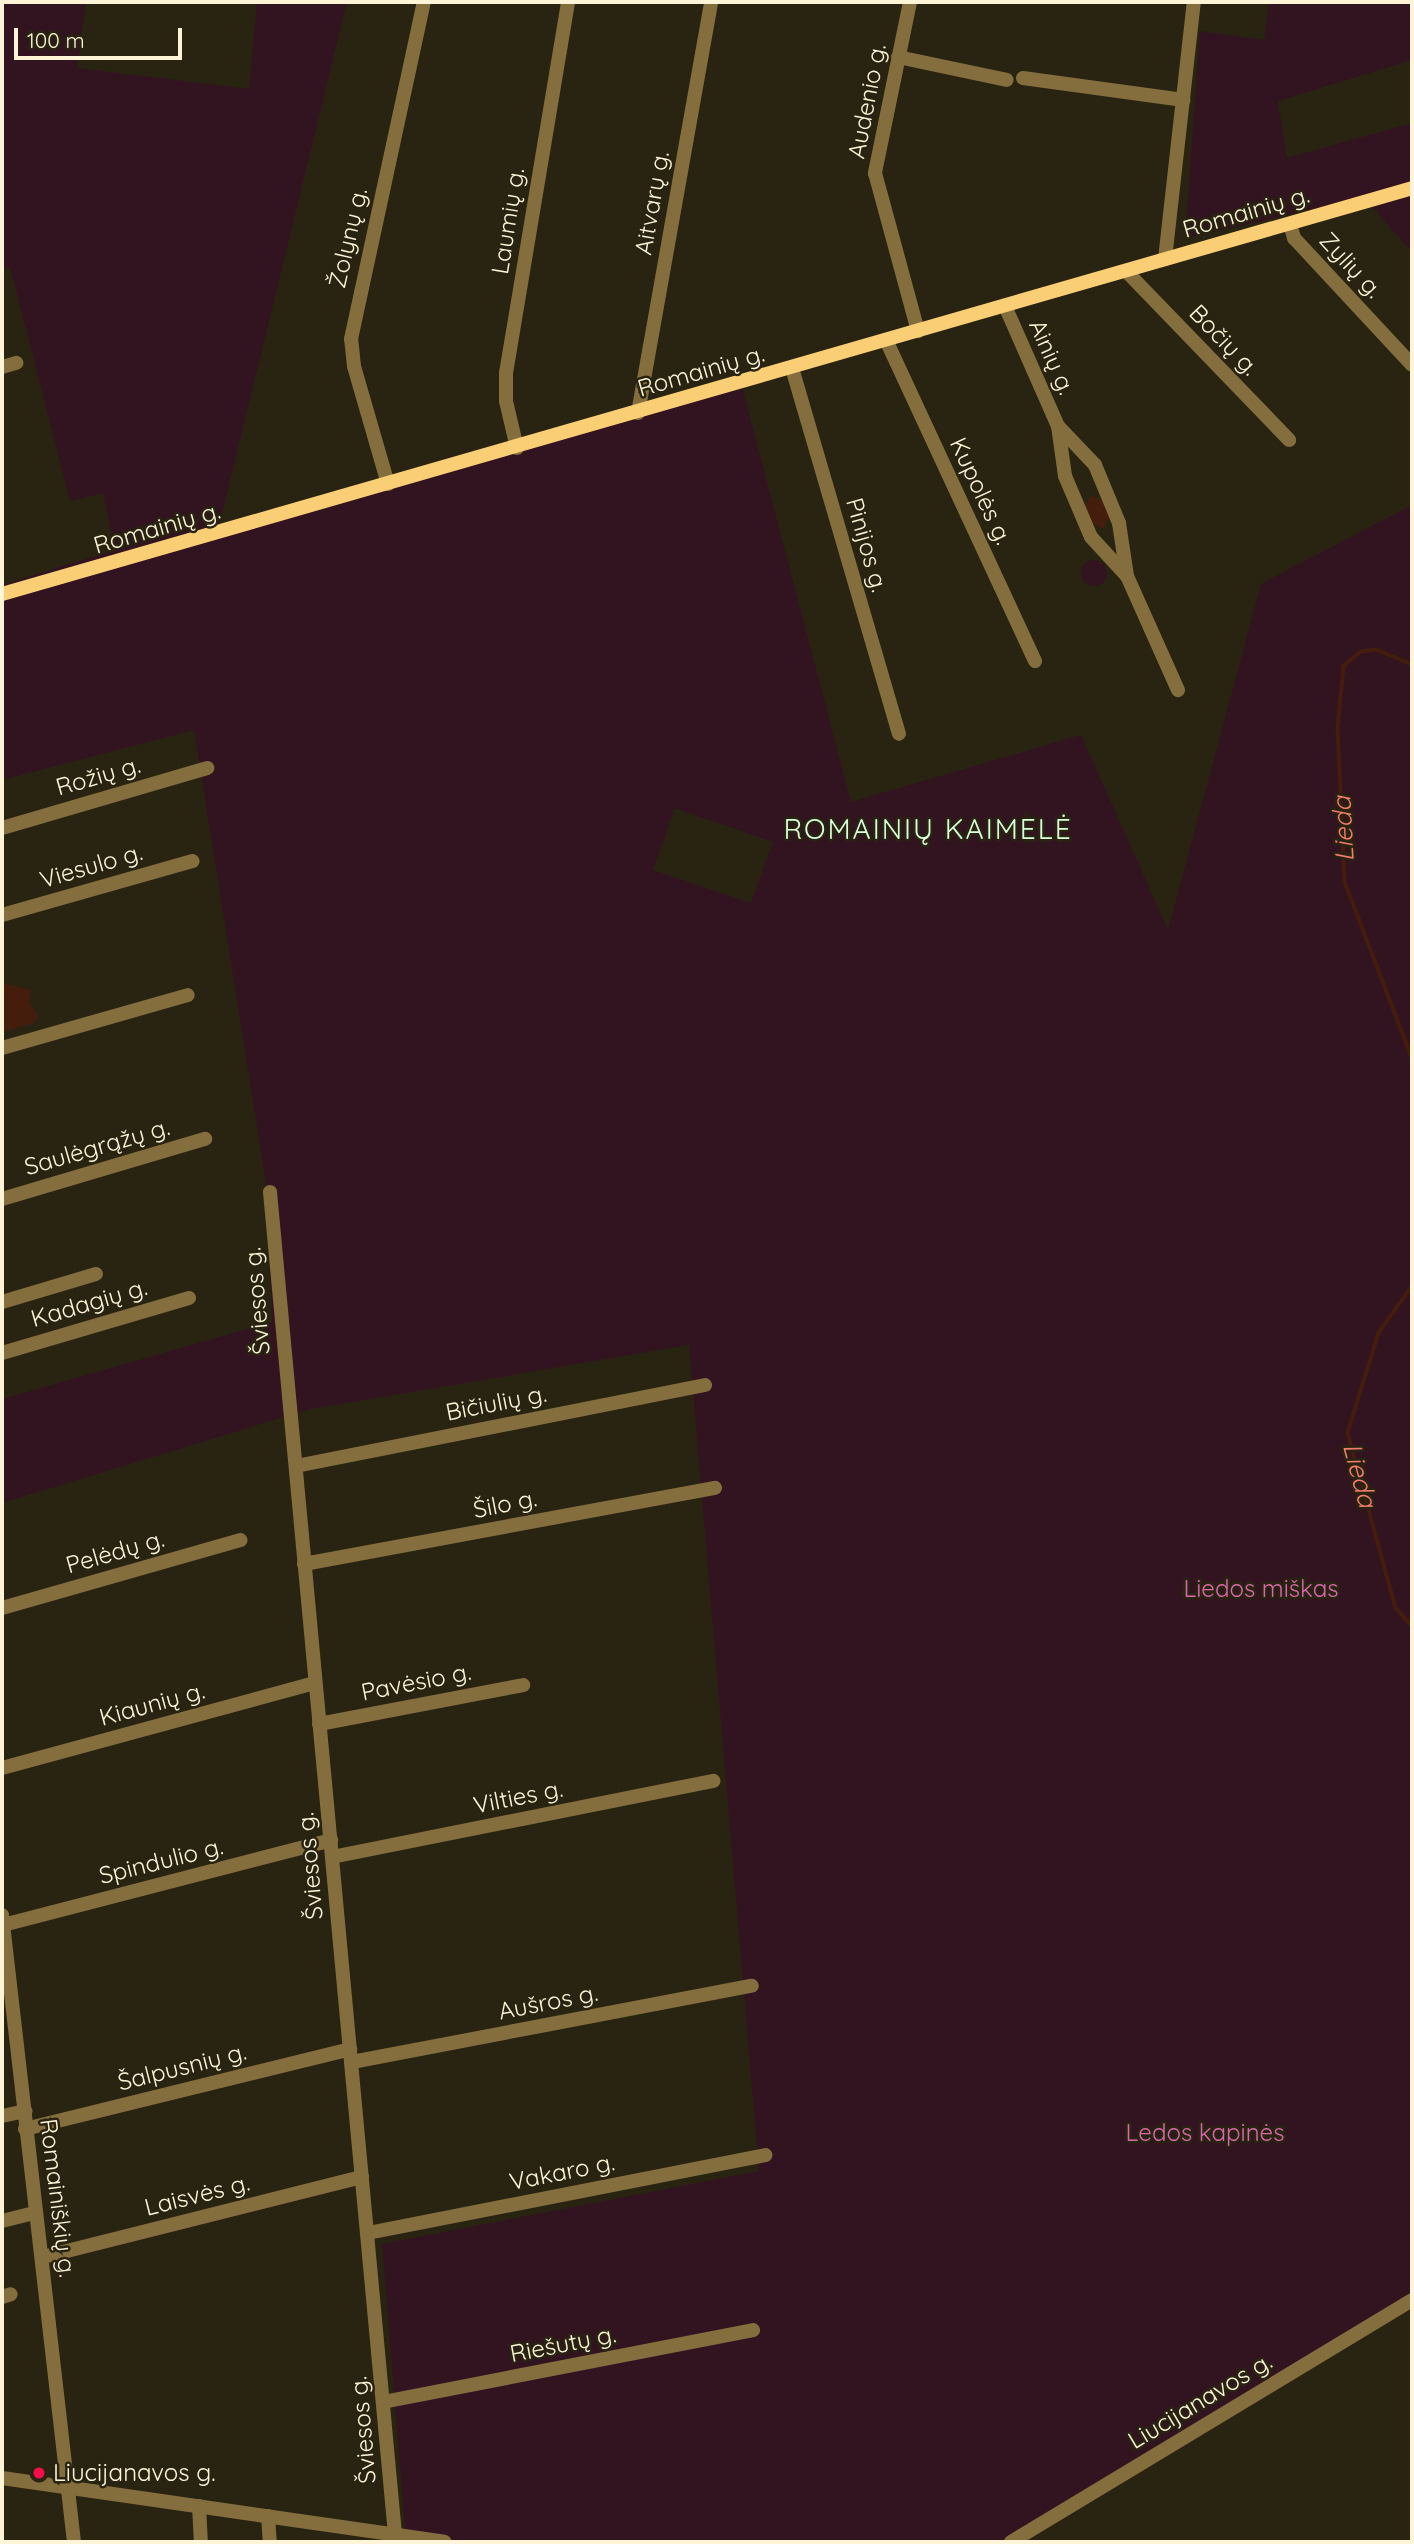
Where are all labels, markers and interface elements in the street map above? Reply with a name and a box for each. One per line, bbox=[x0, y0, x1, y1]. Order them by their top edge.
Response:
scale bar bbox=[18, 14, 186, 58]
text: 100 m bbox=[27, 27, 85, 53]
street label: Audenio g. bbox=[842, 41, 892, 161]
street label: Aitvarų g. bbox=[629, 149, 675, 257]
street label: Laumių g. bbox=[485, 166, 531, 276]
street label: Romainių g. bbox=[1179, 180, 1313, 244]
street label: Žolynų g. bbox=[322, 185, 374, 291]
street label: Zylių g. bbox=[1313, 226, 1389, 304]
street label: Bočių g. bbox=[1183, 299, 1265, 381]
street label: Ainių g. bbox=[1023, 315, 1081, 399]
street label: Romainių g. bbox=[634, 339, 768, 403]
street label: Kupolės g. bbox=[944, 433, 1018, 549]
street label: Pinijos g. bbox=[840, 495, 894, 595]
street label: Romainių g. bbox=[90, 496, 224, 560]
street label: Rožių g. bbox=[52, 750, 144, 802]
water label: Lieda bbox=[1326, 795, 1360, 863]
district label: ROMAINIŲ KAIMELĖ bbox=[785, 812, 1071, 846]
street label: Viesulo g. bbox=[36, 838, 146, 894]
street label: Saulėgrąžų g. bbox=[21, 1113, 173, 1181]
street label: Šviesos g. bbox=[238, 1246, 276, 1356]
street label: Kadagių g. bbox=[28, 1273, 150, 1333]
street label: Bičiulių g. bbox=[443, 1379, 549, 1427]
water label: Lieda bbox=[1336, 1439, 1384, 1511]
street label: Šilo g. bbox=[471, 1484, 539, 1524]
street label: Pelėdų g. bbox=[63, 1524, 167, 1580]
park label: Liedos miškas bbox=[1183, 1575, 1339, 1603]
street label: Pavėsio g. bbox=[359, 1657, 473, 1707]
street label: Kiaunių g. bbox=[96, 1676, 208, 1732]
street label: Vilties g. bbox=[471, 1774, 565, 1820]
street label: Šviesos g. bbox=[291, 1811, 329, 1921]
street label: Spindulio g. bbox=[96, 1832, 226, 1890]
street label: Aušros g. bbox=[496, 1978, 600, 2026]
street label: Šalpusnių g. bbox=[115, 2037, 249, 2097]
street label: Romainiškių g. bbox=[34, 2117, 82, 2279]
park label: Ledos kapinės bbox=[1126, 2119, 1284, 2147]
street label: Vakaro g. bbox=[507, 2148, 617, 2196]
street label: Laisvės g. bbox=[142, 2168, 252, 2222]
street label: Riešutų g. bbox=[508, 2320, 618, 2368]
street label: Liucijanavos g. bbox=[1123, 2347, 1277, 2455]
street label: Šviesos g. bbox=[344, 2375, 382, 2485]
place label: Liucijanavos g. bbox=[53, 2459, 215, 2487]
marker: Liucijanavos g. bbox=[31, 2465, 47, 2481]

